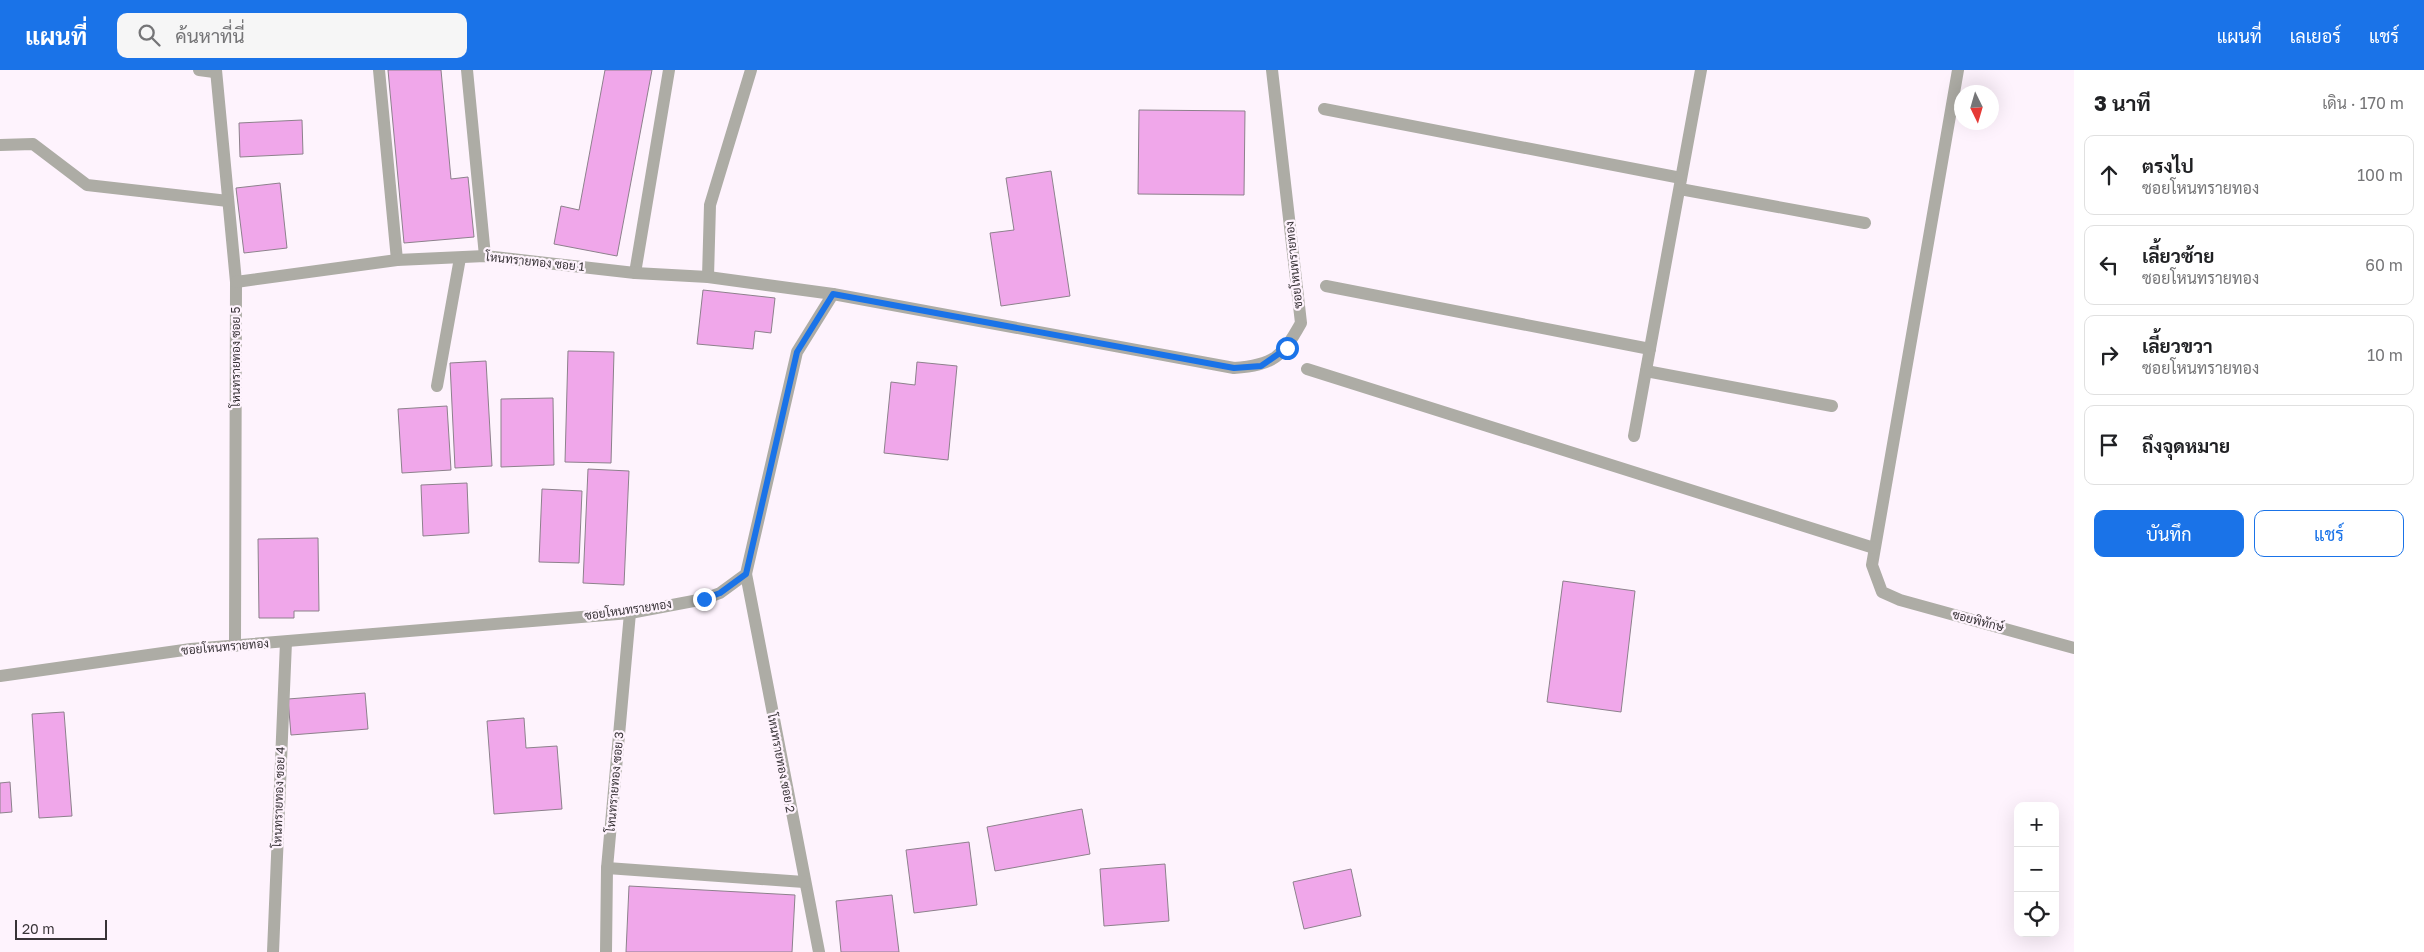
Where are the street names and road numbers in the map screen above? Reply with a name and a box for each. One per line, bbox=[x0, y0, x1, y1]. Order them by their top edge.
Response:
street label: ซอยโหนทรายทอง bbox=[1281, 221, 1306, 310]
street label: โหนทรายทอง ซอย 1 bbox=[484, 249, 586, 274]
street label: โหนทรายทอง ซอย 5 bbox=[228, 307, 243, 408]
street label: ซอยโหนทรายทอง bbox=[583, 596, 672, 623]
street label: ซอยพิทักษ์ bbox=[1951, 606, 2006, 635]
street label: ซอยโหนทรายทอง bbox=[181, 635, 269, 658]
street label: โหนทรายทอง ซอย 2 bbox=[764, 711, 798, 814]
street label: โหนทรายทอง ซอย 3 bbox=[603, 731, 626, 834]
street label: โหนทรายทอง ซอย 4 bbox=[269, 746, 288, 849]

